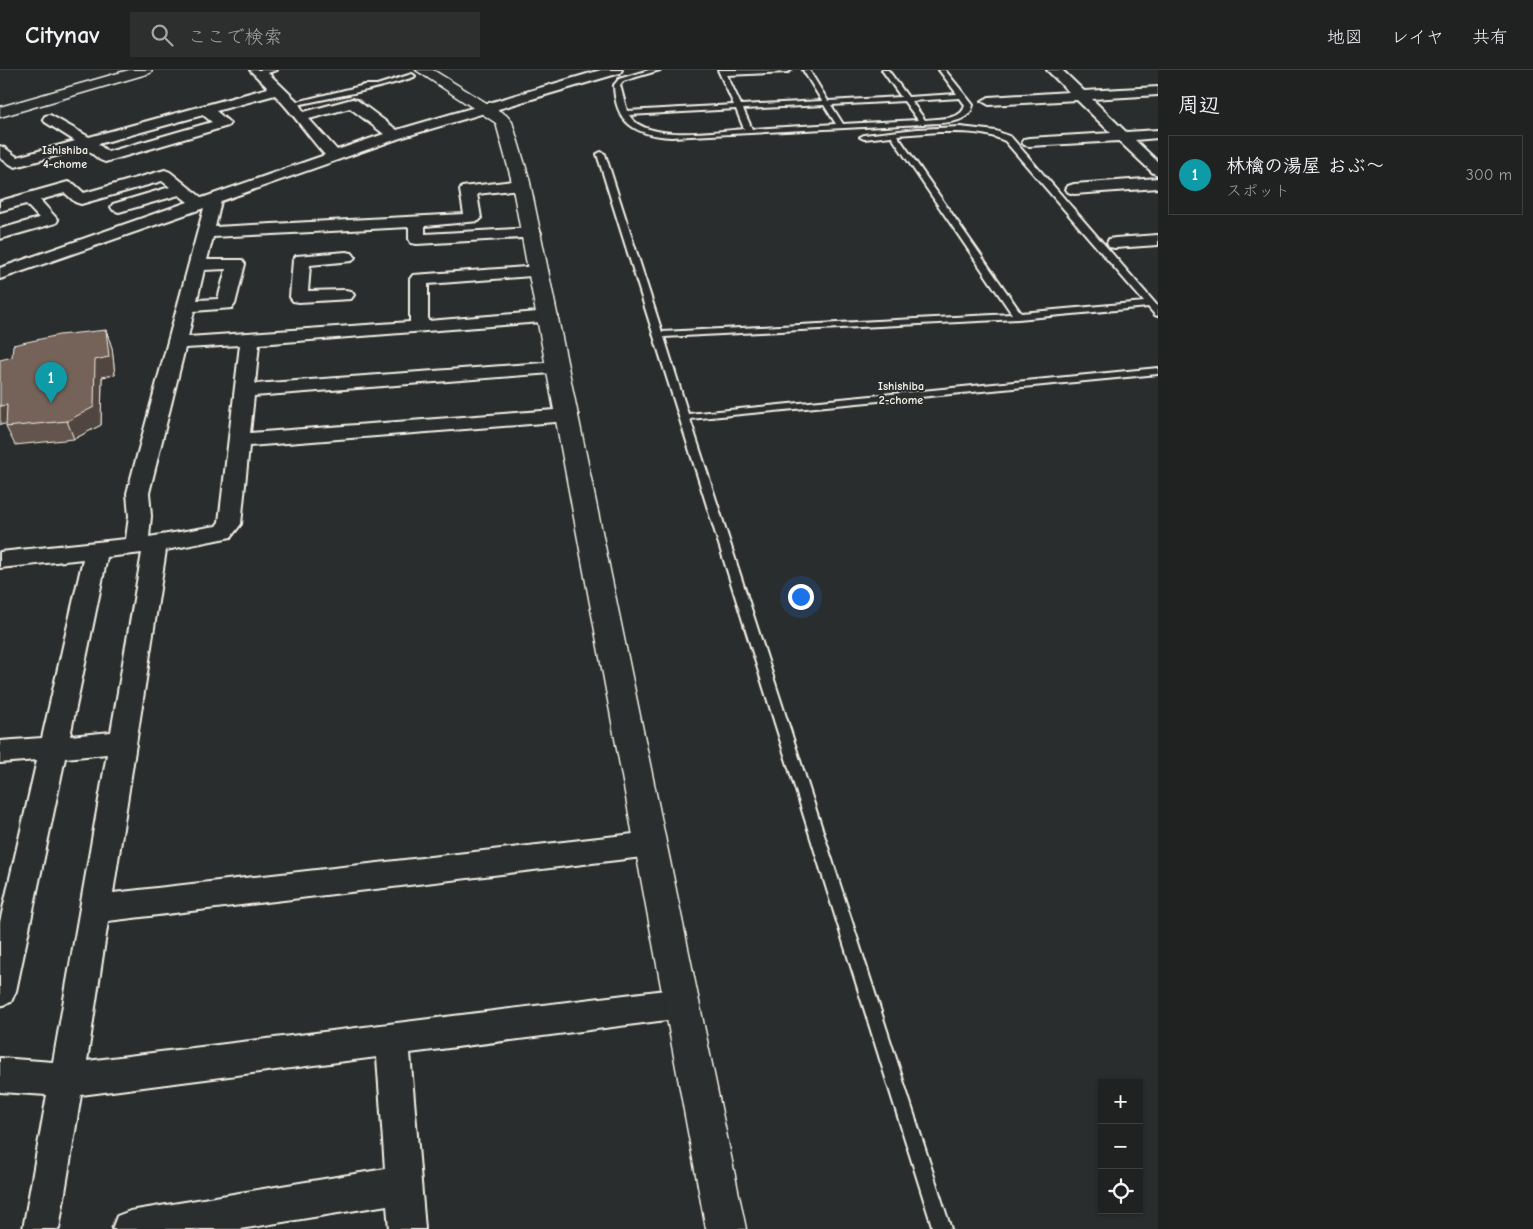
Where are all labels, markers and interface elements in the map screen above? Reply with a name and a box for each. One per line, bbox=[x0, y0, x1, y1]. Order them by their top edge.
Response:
search box bbox=[130, 12, 480, 57]
text: Citynav bbox=[25, 21, 100, 49]
icon: search bbox=[148, 21, 176, 49]
text: ここで検索 bbox=[188, 26, 283, 48]
text: 地図 bbox=[1327, 27, 1363, 48]
text: レイヤ bbox=[1391, 27, 1444, 48]
text: 共有 bbox=[1472, 27, 1508, 48]
text: 周辺 bbox=[1178, 93, 1220, 117]
district label: Ishishiba 4-chome bbox=[42, 143, 88, 171]
text: 林檎の湯屋 おぶ～ bbox=[1226, 155, 1385, 177]
text: 1 bbox=[1192, 166, 1198, 184]
text: 300 m bbox=[1466, 166, 1512, 184]
text: スポット bbox=[1226, 182, 1290, 200]
pin: 1 bbox=[35, 362, 67, 403]
district label: Ishishiba 2-chome bbox=[878, 379, 924, 407]
your location bbox=[788, 584, 814, 610]
map controls bbox=[1098, 1079, 1143, 1214]
button: + bbox=[1098, 1079, 1143, 1124]
button: − bbox=[1098, 1124, 1143, 1169]
button: locate bbox=[1098, 1169, 1143, 1214]

